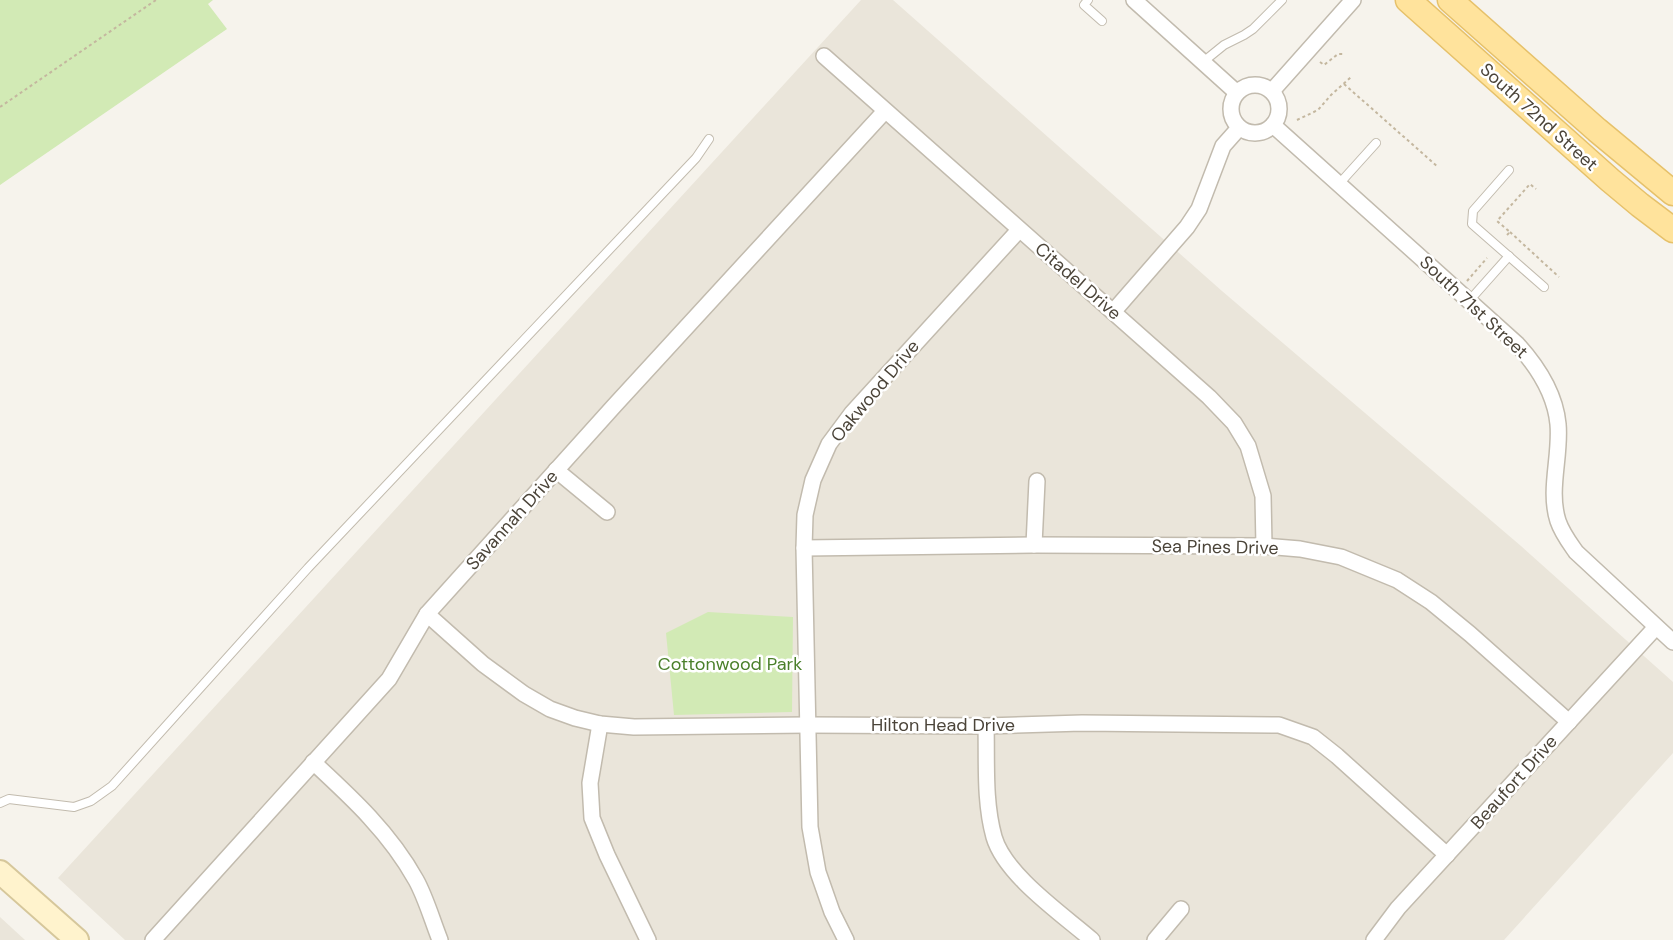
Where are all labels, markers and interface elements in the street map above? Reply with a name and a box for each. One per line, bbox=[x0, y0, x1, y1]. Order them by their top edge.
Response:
street label: South 72nd Street bbox=[1475, 58, 1603, 176]
street label: Citadel Drive bbox=[1030, 237, 1126, 325]
street label: South 71st Street bbox=[1414, 250, 1534, 364]
street label: Oakwood Drive bbox=[825, 335, 925, 447]
street label: Savannah Drive bbox=[461, 465, 563, 575]
street label: Sea Pines Drive bbox=[1151, 534, 1279, 560]
park label: Cottonwood Park bbox=[658, 652, 802, 676]
street label: Hilton Head Drive bbox=[871, 713, 1015, 737]
street label: Beaufort Drive bbox=[1465, 730, 1563, 834]

